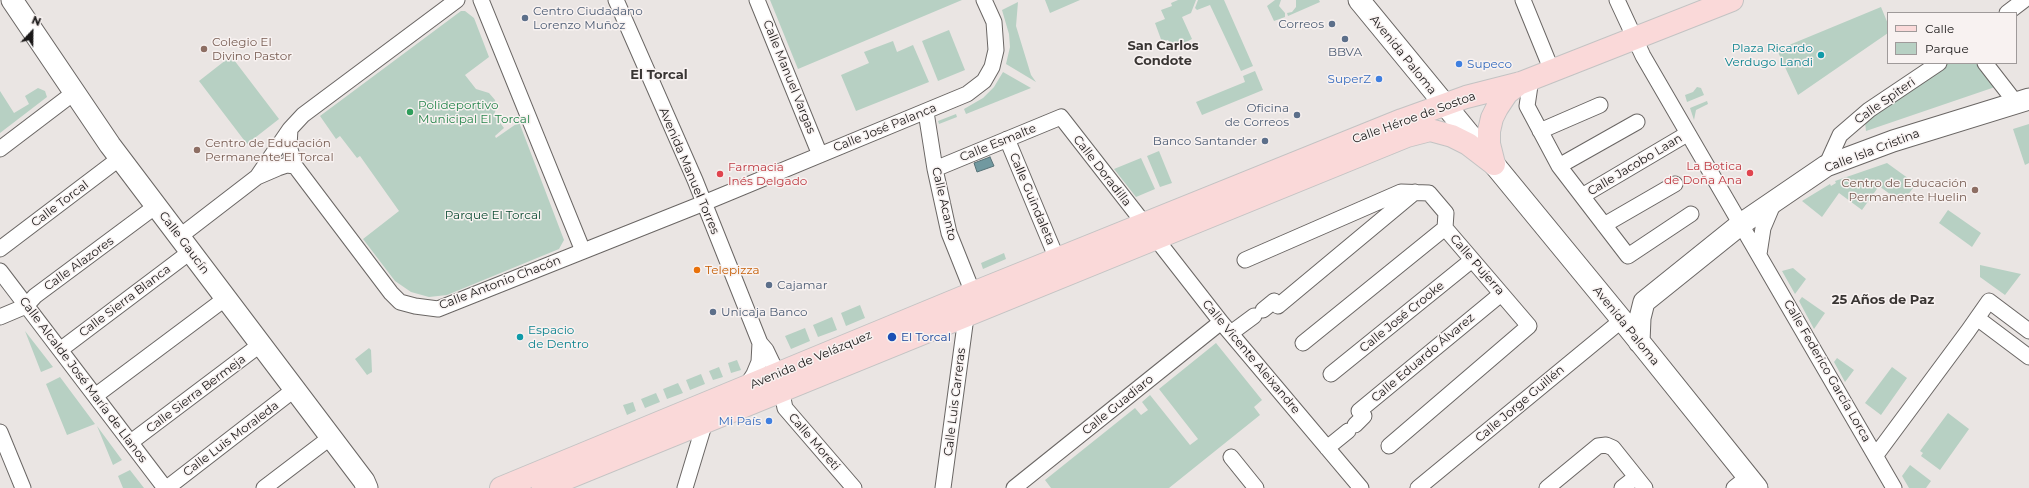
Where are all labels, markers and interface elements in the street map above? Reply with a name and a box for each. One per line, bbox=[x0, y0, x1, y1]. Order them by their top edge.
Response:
place label: Centro Ciudadano Lorenzo Muñoz bbox=[533, 4, 643, 32]
north arrow bbox=[12, 12, 52, 52]
legend bbox=[1887, 12, 2017, 64]
text: N bbox=[30, 13, 43, 29]
marker: Centro Ciudadano Lorenzo Muñoz bbox=[520, 13, 530, 23]
street label: Avenida Paloma bbox=[1367, 13, 1439, 97]
place label: Correos bbox=[1278, 17, 1324, 31]
street label: Calle Manuel Vargas bbox=[760, 18, 818, 136]
marker: Correos bbox=[1327, 19, 1337, 29]
text: Calle bbox=[1925, 21, 1954, 36]
marker: BBVA bbox=[1340, 34, 1350, 44]
place label: Colegio El Divino Pastor bbox=[212, 35, 292, 63]
district label: San Carlos Condote bbox=[1127, 38, 1199, 69]
place label: Plaza Ricardo Verdugo Landi bbox=[1725, 41, 1813, 69]
text: Parque bbox=[1925, 41, 1969, 56]
marker: Colegio El Divino Pastor bbox=[199, 44, 209, 54]
place label: BBVA bbox=[1328, 45, 1362, 59]
marker: Plaza Ricardo Verdugo Landi bbox=[1816, 50, 1826, 60]
place label: Supeco bbox=[1467, 57, 1512, 71]
marker: Supeco bbox=[1454, 59, 1464, 69]
district label: El Torcal bbox=[630, 67, 688, 83]
place label: SuperZ bbox=[1328, 72, 1371, 86]
marker: SuperZ bbox=[1374, 74, 1384, 84]
street label: Calle Spiteri bbox=[1852, 75, 1918, 127]
street label: Calle Héroe de Sostoa bbox=[1350, 89, 1478, 147]
place label: Polideportivo Municipal El Torcal bbox=[418, 98, 530, 126]
street label: Calle José Palanca bbox=[831, 101, 939, 155]
place label: Oficina de Correos bbox=[1225, 101, 1289, 129]
street label: Avenida Manuel Torres bbox=[656, 106, 722, 236]
marker: Polideportivo Municipal El Torcal bbox=[405, 107, 415, 117]
marker: Oficina de Correos bbox=[1292, 110, 1302, 120]
street label: Calle Esmalte bbox=[958, 121, 1038, 165]
street label: Calle Isla Cristina bbox=[1822, 126, 1922, 176]
street label: Calle Jacobo Laan bbox=[1585, 131, 1685, 199]
street label: Calle Doradilla bbox=[1070, 133, 1134, 209]
place label: Banco Santander bbox=[1153, 134, 1257, 148]
place label: Centro de Educación Permanente El Torcal bbox=[205, 136, 334, 164]
marker: Banco Santander bbox=[1260, 136, 1270, 146]
marker: Centro de Educación Permanente El Torcal bbox=[192, 145, 202, 155]
street label: Calle Guindaleta bbox=[1006, 151, 1058, 247]
place label: La Botica de Doña Ana bbox=[1664, 159, 1742, 187]
place label: Farmacia Inés Delgado bbox=[728, 160, 807, 188]
street label: Calle Acanto bbox=[929, 166, 959, 242]
marker: La Botica de Doña Ana bbox=[1745, 168, 1755, 178]
marker: Farmacia Inés Delgado bbox=[715, 169, 725, 179]
place label: Centro de Educación Permanente Huelin bbox=[1841, 176, 1967, 204]
street label: Calle Torcal bbox=[29, 178, 91, 230]
marker: Centro de Educación Permanente Huelin bbox=[1970, 185, 1980, 195]
park label: Parque El Torcal bbox=[445, 208, 541, 222]
street label: Calle Gaucín bbox=[156, 209, 212, 277]
street label: Calle Pujerra bbox=[1447, 232, 1507, 298]
street label: Calle Alazores bbox=[41, 234, 117, 294]
street label: Calle Antonio Chacón bbox=[437, 253, 563, 313]
street label: Calle Sierra Blanca bbox=[76, 262, 174, 340]
place label: Telepizza bbox=[705, 263, 760, 277]
marker: Telepizza bbox=[692, 265, 702, 275]
place label: Cajamar bbox=[777, 278, 827, 292]
street label: Calle José Crooke bbox=[1357, 279, 1447, 355]
marker: Cajamar bbox=[764, 280, 774, 290]
street label: Avenida Paloma bbox=[1590, 284, 1662, 368]
district label: 25 Años de Paz bbox=[1832, 292, 1934, 308]
street label: Calle Alcalde José María de Llanos bbox=[16, 294, 150, 466]
street label: Calle Vicente Aleixandre bbox=[1199, 297, 1303, 417]
street label: Calle Federico García Lorca bbox=[1780, 297, 1874, 445]
place label: Unicaja Banco bbox=[721, 305, 808, 319]
marker: Unicaja Banco bbox=[708, 307, 718, 317]
street label: Calle Eduardo Álvarez bbox=[1369, 311, 1477, 405]
place label: Espacio de Dentro bbox=[528, 323, 589, 351]
street label: Avenida de Velázquez bbox=[748, 328, 874, 392]
place label: El Torcal bbox=[901, 330, 951, 344]
marker: El Torcal bbox=[886, 331, 898, 343]
marker: Espacio de Dentro bbox=[515, 332, 525, 342]
street label: Calle Luis Carreras bbox=[941, 347, 969, 457]
street label: Calle Sierra Bermeja bbox=[143, 352, 249, 436]
street label: Calle Jorge Guillén bbox=[1473, 363, 1567, 445]
street label: Calle Guadiaro bbox=[1080, 372, 1156, 438]
street label: Calle Luis Moraleda bbox=[180, 398, 282, 480]
street label: Calle Moreti bbox=[785, 410, 843, 474]
place label: Mi País bbox=[719, 414, 761, 428]
marker: Mi País bbox=[764, 416, 774, 426]

